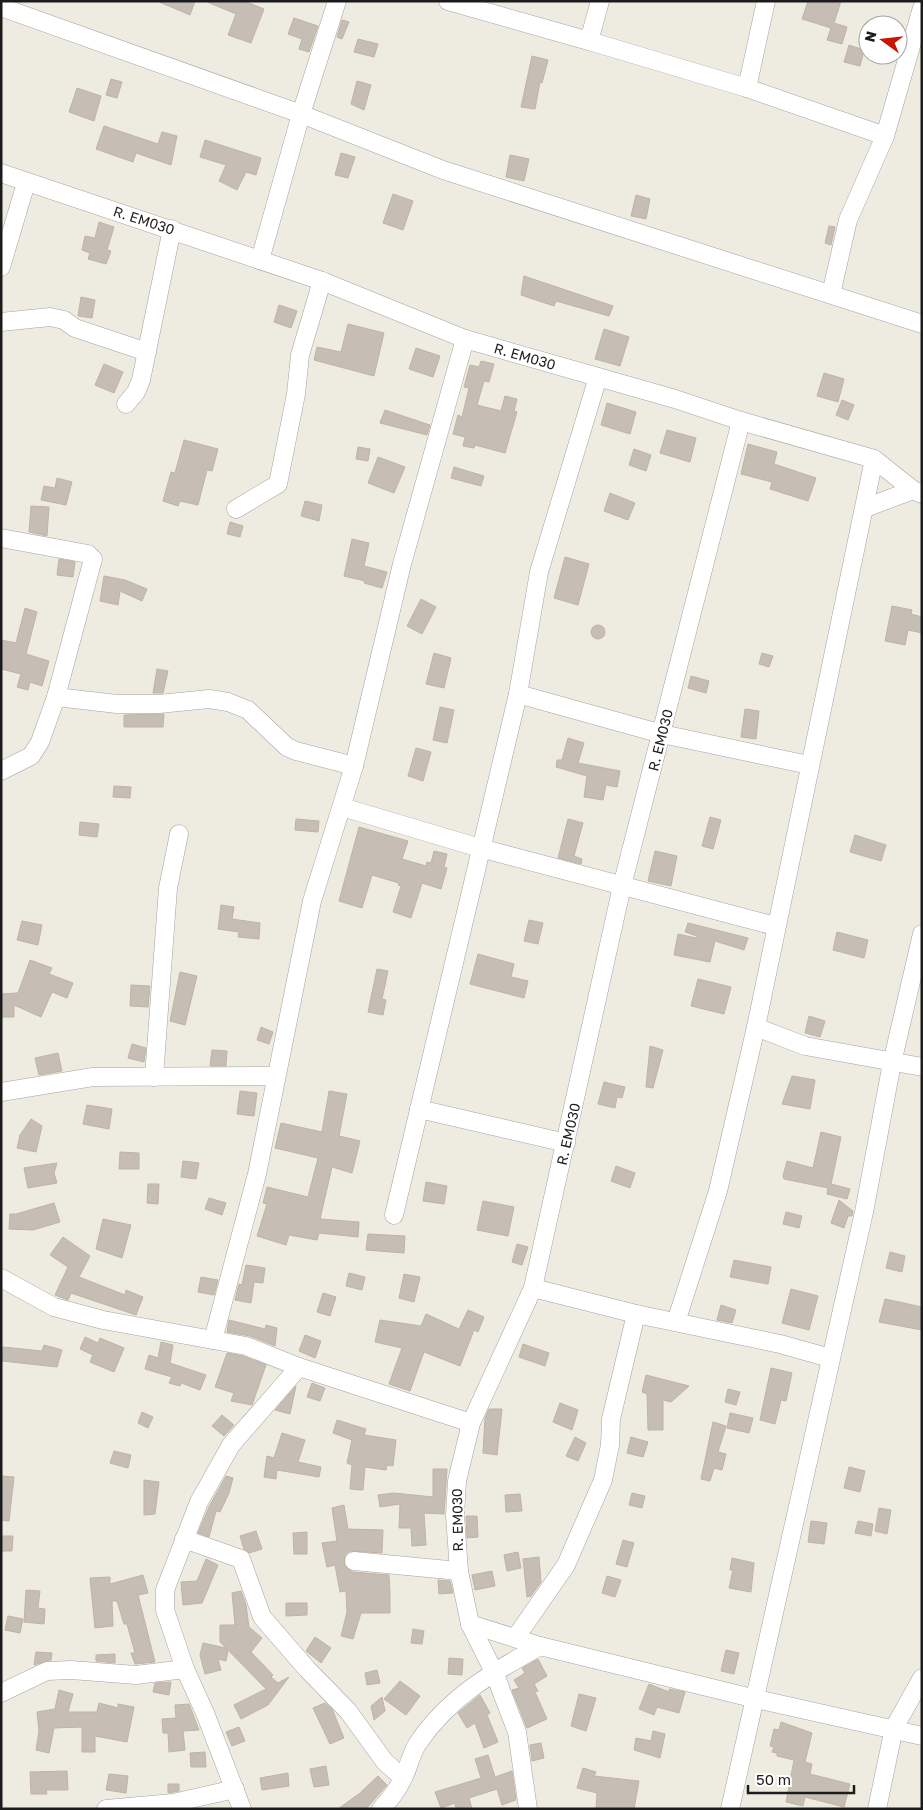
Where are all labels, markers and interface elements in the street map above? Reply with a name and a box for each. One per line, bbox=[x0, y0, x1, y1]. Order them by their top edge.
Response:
north arrow bbox=[858, 15, 908, 65]
text: N bbox=[860, 29, 880, 44]
street label: R. EM030 bbox=[111, 202, 177, 238]
street label: R. EM030 bbox=[492, 339, 558, 373]
street label: R. EM030 bbox=[644, 707, 676, 773]
street label: R. EM030 bbox=[553, 1101, 583, 1167]
street label: R. EM030 bbox=[448, 1488, 466, 1552]
scale bar bbox=[748, 1762, 854, 1794]
text: 50 m bbox=[756, 1770, 791, 1788]

